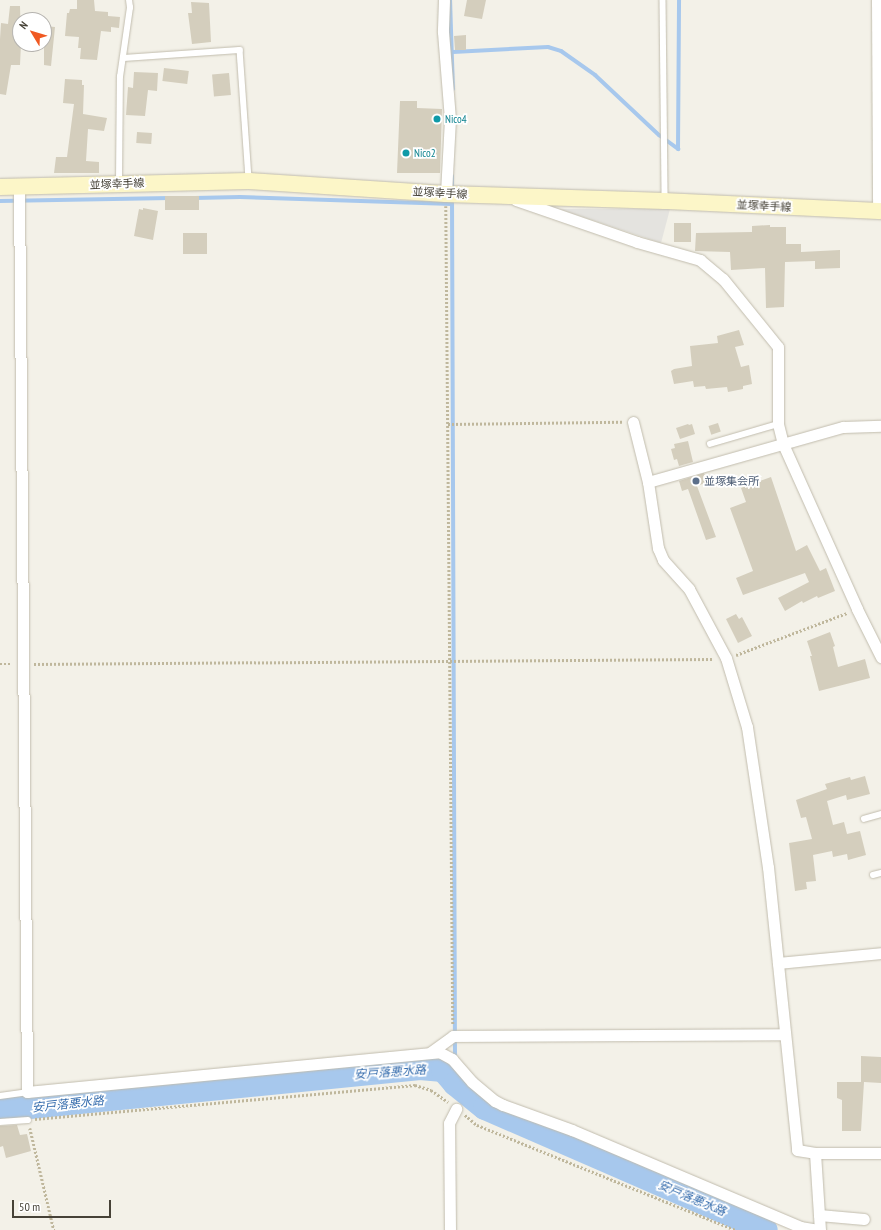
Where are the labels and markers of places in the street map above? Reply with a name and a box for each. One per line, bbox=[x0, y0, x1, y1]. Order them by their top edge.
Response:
place label: Nico4 bbox=[445, 112, 467, 126]
marker: Nico4 bbox=[432, 114, 442, 124]
place label: Nico2 bbox=[414, 146, 436, 160]
marker: Nico2 bbox=[401, 148, 411, 158]
place label: 並塚集会所 bbox=[704, 474, 759, 488]
marker: 並塚集会所 bbox=[691, 476, 701, 486]

